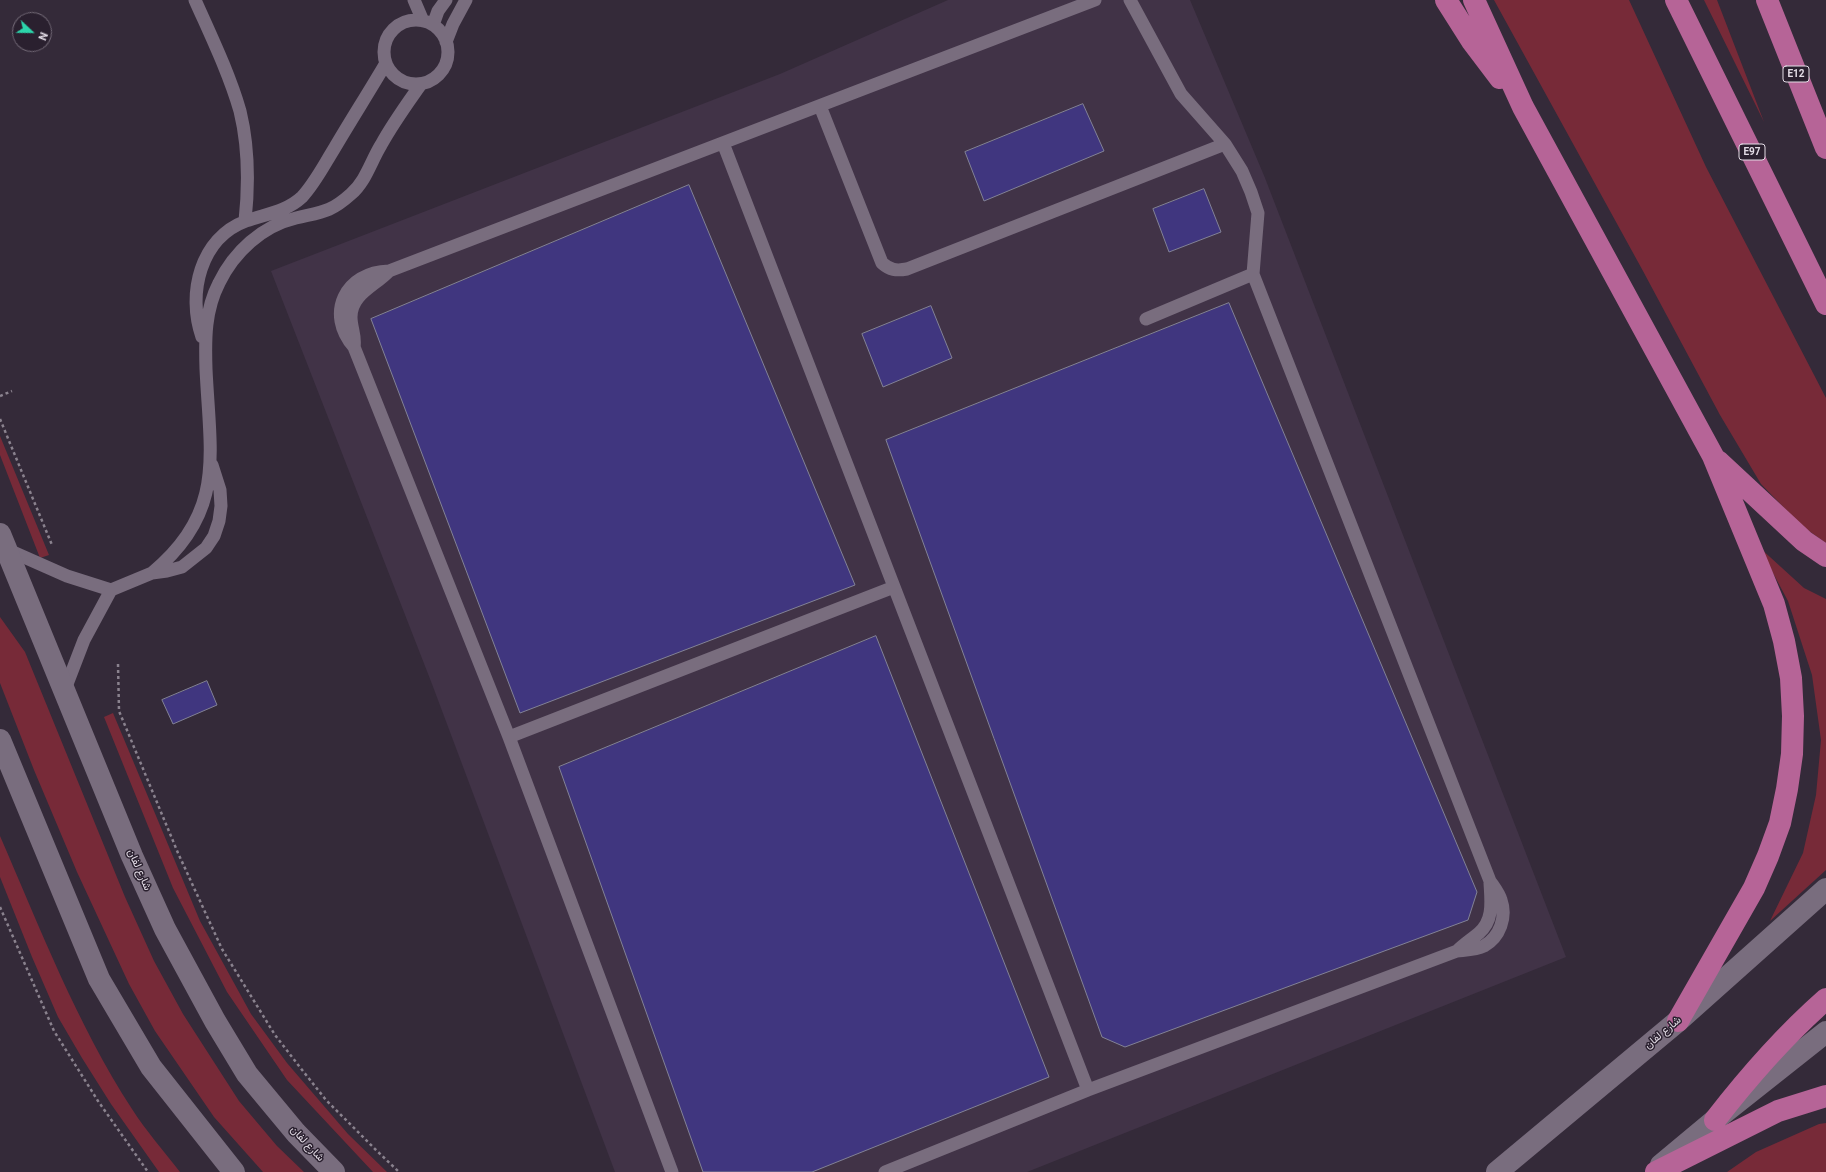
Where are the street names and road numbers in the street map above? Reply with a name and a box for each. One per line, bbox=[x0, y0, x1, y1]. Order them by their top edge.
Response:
road number: E12 bbox=[1783, 66, 1809, 82]
road number: E97 bbox=[1739, 144, 1765, 160]
street label: شارع لفان bbox=[124, 847, 154, 893]
street label: شارع لفان bbox=[1642, 1014, 1684, 1052]
street label: شارع لفان bbox=[287, 1123, 327, 1165]

